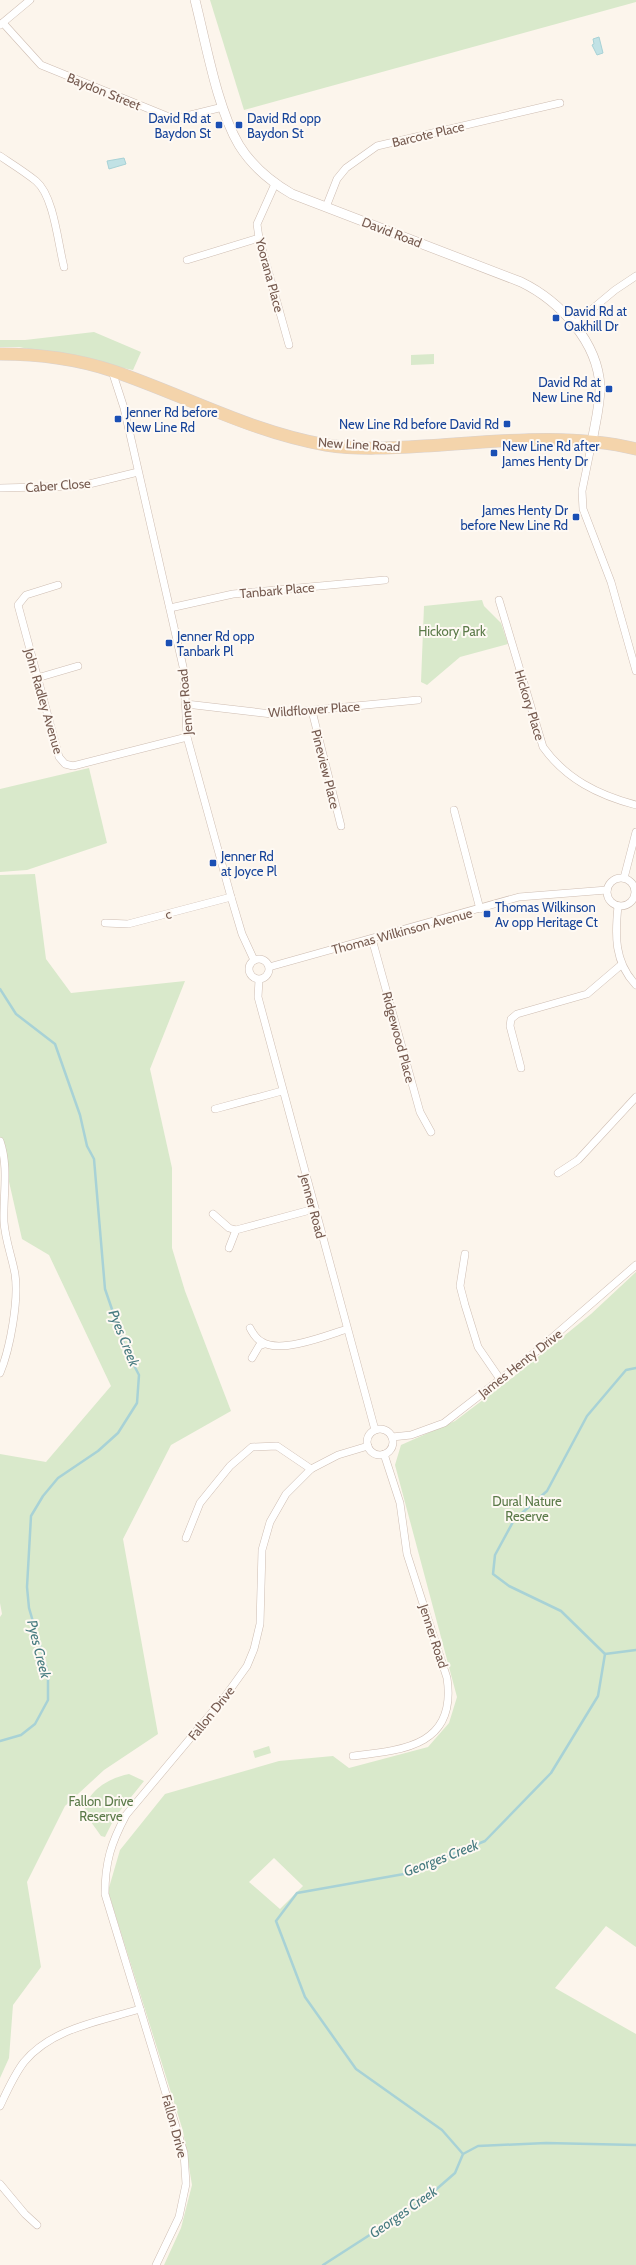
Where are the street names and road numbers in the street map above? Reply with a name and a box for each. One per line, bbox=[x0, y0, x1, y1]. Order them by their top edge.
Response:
street label: Baydon Street bbox=[65, 69, 144, 113]
street label: Barcote Place bbox=[390, 118, 466, 150]
street label: David Road bbox=[360, 213, 424, 251]
street label: Yoorana Place bbox=[252, 235, 288, 314]
street label: New Line Road bbox=[317, 434, 401, 454]
street label: Caber Close bbox=[25, 475, 91, 495]
street label: Tanbark Place bbox=[239, 579, 315, 601]
street label: John Radley Avenue bbox=[21, 645, 67, 756]
street label: Jenner Road bbox=[174, 668, 196, 737]
street label: Hickory Place bbox=[512, 668, 548, 743]
street label: Wildflower Place bbox=[268, 698, 361, 720]
street label: Pineview Place bbox=[308, 728, 344, 811]
street label: Thomas Wilkinson Avenue bbox=[330, 904, 474, 957]
street label: c bbox=[163, 905, 173, 922]
street label: Ridgewood Place bbox=[379, 990, 419, 1085]
street label: Jenner Road bbox=[296, 1171, 329, 1240]
street label: James Henty Drive bbox=[474, 1325, 565, 1401]
street label: Jenner Road bbox=[416, 1601, 452, 1670]
street label: Fallon Drive bbox=[184, 1682, 238, 1743]
street label: Fallon Drive bbox=[159, 2093, 191, 2160]

